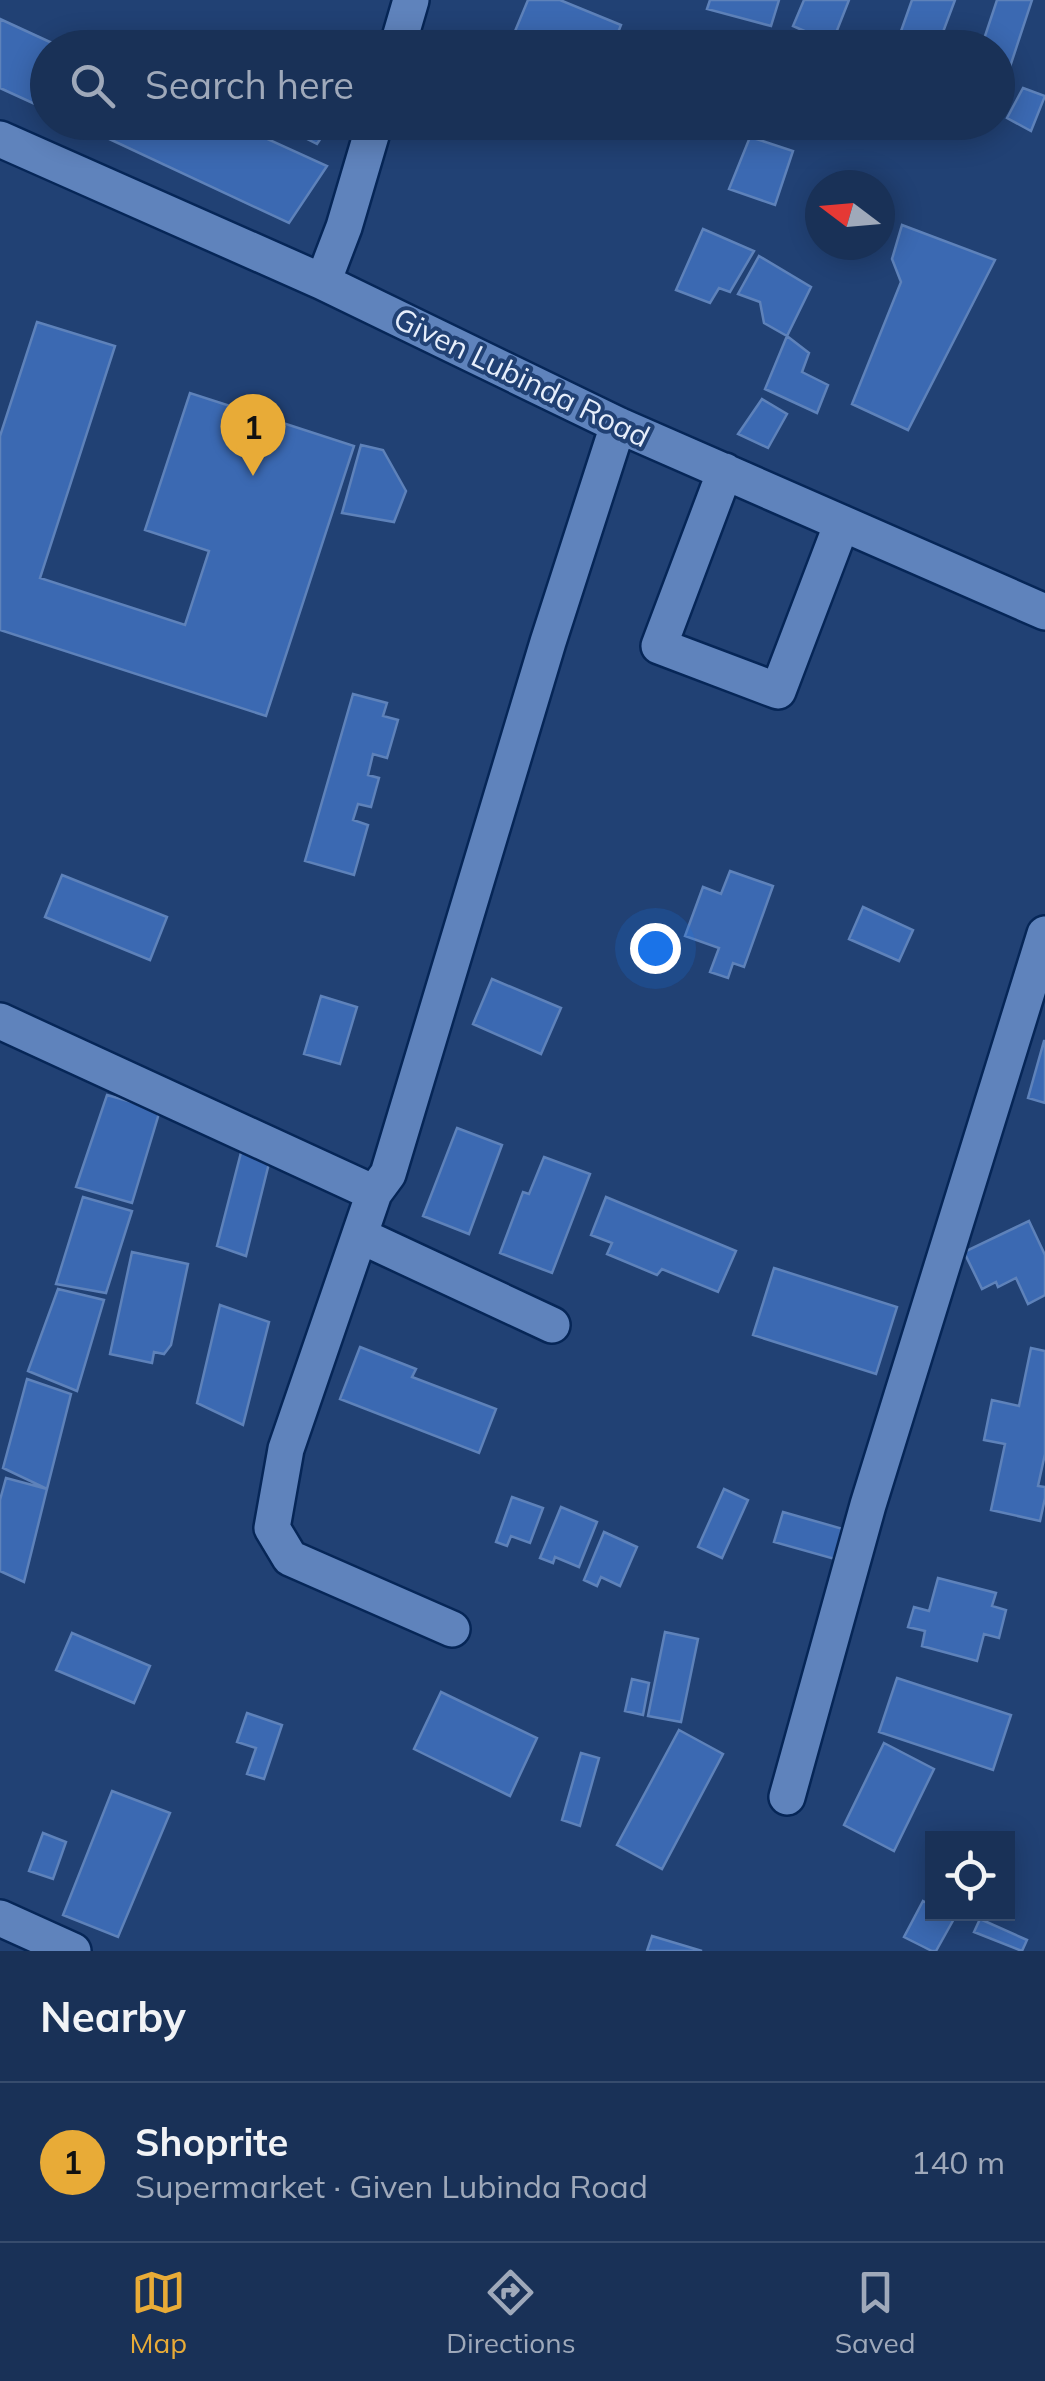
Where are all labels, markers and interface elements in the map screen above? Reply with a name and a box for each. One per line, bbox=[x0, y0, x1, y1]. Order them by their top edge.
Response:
search box bbox=[30, 30, 1015, 140]
icon: search bbox=[65, 58, 120, 113]
text: Search here bbox=[145, 61, 354, 109]
north arrow bbox=[805, 170, 895, 260]
street label: Given Lubinda Road bbox=[388, 299, 656, 455]
pin: 1 bbox=[220, 394, 286, 476]
your location bbox=[630, 923, 681, 974]
map controls bbox=[925, 1831, 1015, 1921]
button: locate bbox=[925, 1831, 1015, 1921]
text: Nearby bbox=[40, 1990, 186, 2043]
text: Shoprite bbox=[135, 2118, 288, 2166]
text: 1 bbox=[63, 2142, 82, 2182]
text: 140 m bbox=[911, 2142, 1005, 2182]
text: Supermarket · Given Lubinda Road bbox=[135, 2166, 648, 2206]
tab: Map bbox=[130, 2265, 187, 2360]
tab: Directions bbox=[446, 2265, 576, 2360]
tab: Saved bbox=[835, 2265, 915, 2360]

